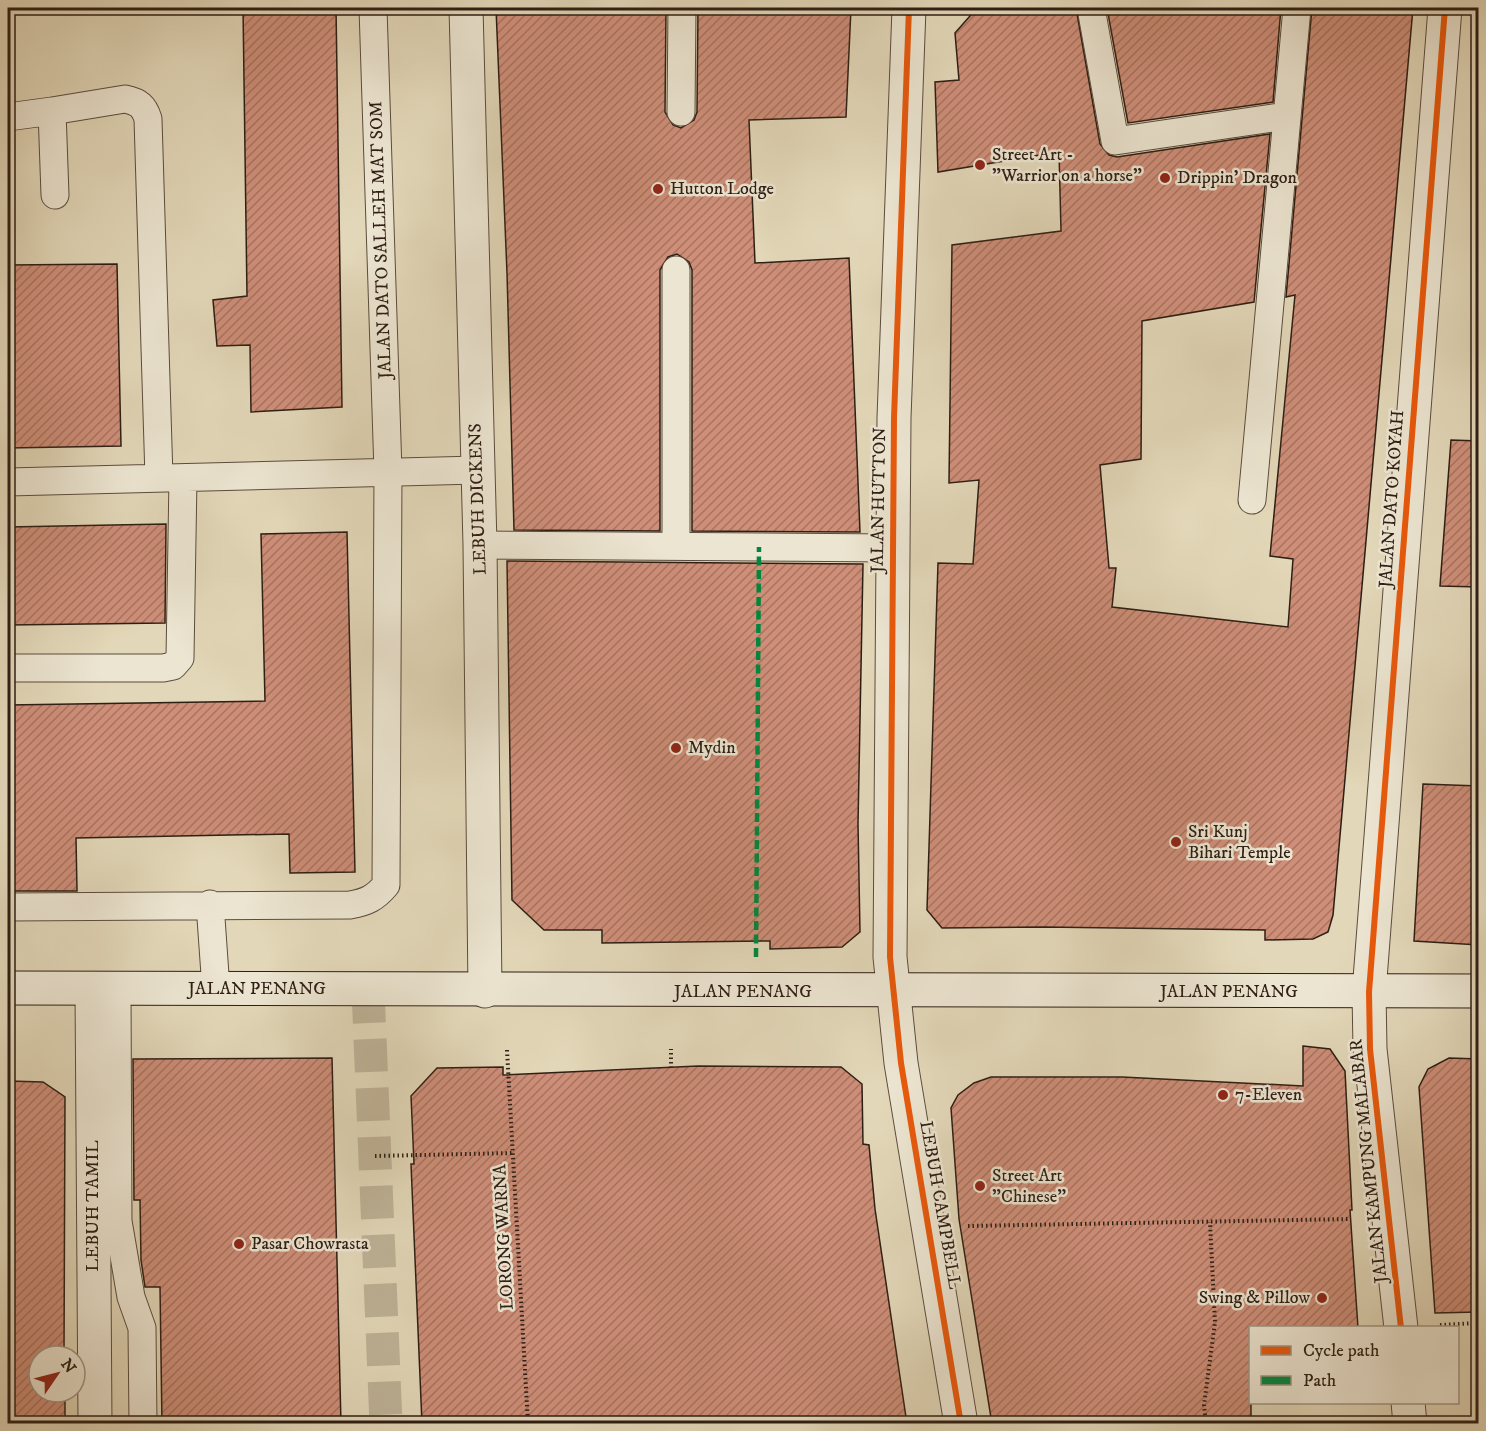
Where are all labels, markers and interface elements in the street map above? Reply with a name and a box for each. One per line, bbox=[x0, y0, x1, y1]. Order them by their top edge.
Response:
street label: JALAN DATO SALLEH MAT SOM bbox=[365, 101, 397, 381]
place label: Street Art - "Warrior on a horse" bbox=[992, 144, 1142, 187]
marker: Street Art - "Warrior on a horse" bbox=[973, 158, 987, 172]
place label: Drippin' Dragon bbox=[1177, 167, 1297, 189]
marker: Drippin' Dragon bbox=[1158, 171, 1172, 185]
place label: Hutton Lodge bbox=[670, 178, 774, 200]
marker: Hutton Lodge bbox=[651, 182, 665, 196]
street label: JALAN DATO KOYAH bbox=[1375, 409, 1409, 591]
street label: LEBUH DICKENS bbox=[464, 423, 492, 575]
street label: JALAN HUTTON bbox=[867, 427, 891, 575]
place label: Mydin bbox=[688, 737, 736, 759]
marker: Mydin bbox=[669, 741, 683, 755]
place label: Sri Kunj Bihari Temple bbox=[1188, 821, 1291, 864]
marker: Sri Kunj Bihari Temple bbox=[1169, 835, 1183, 849]
street label: JALAN PENANG bbox=[186, 978, 326, 1000]
street label: JALAN PENANG bbox=[672, 981, 812, 1003]
street label: JALAN PENANG bbox=[1158, 981, 1298, 1003]
street label: JALAN KAMPUNG MALABAR bbox=[1345, 1038, 1393, 1286]
place label: 7-Eleven bbox=[1235, 1084, 1303, 1106]
marker: 7-Eleven bbox=[1216, 1088, 1230, 1102]
street label: LEBUH CAMPBELL bbox=[914, 1119, 966, 1291]
street label: LEBUH TAMIL bbox=[82, 1140, 104, 1272]
street label: LORONG WARNA bbox=[489, 1163, 519, 1311]
place label: Street Art "Chinese" bbox=[992, 1165, 1066, 1208]
marker: Street Art "Chinese" bbox=[973, 1179, 987, 1193]
place label: Pasar Chowrasta bbox=[251, 1233, 369, 1255]
marker: Pasar Chowrasta bbox=[232, 1237, 246, 1251]
place label: Swing & Pillow bbox=[1199, 1287, 1311, 1309]
marker: Swing & Pillow bbox=[1315, 1291, 1329, 1305]
legend bbox=[1249, 1326, 1459, 1404]
text: Cycle path bbox=[1303, 1340, 1380, 1362]
north arrow bbox=[27, 1344, 87, 1404]
text: N bbox=[57, 1355, 80, 1377]
text: Path bbox=[1303, 1370, 1337, 1392]

